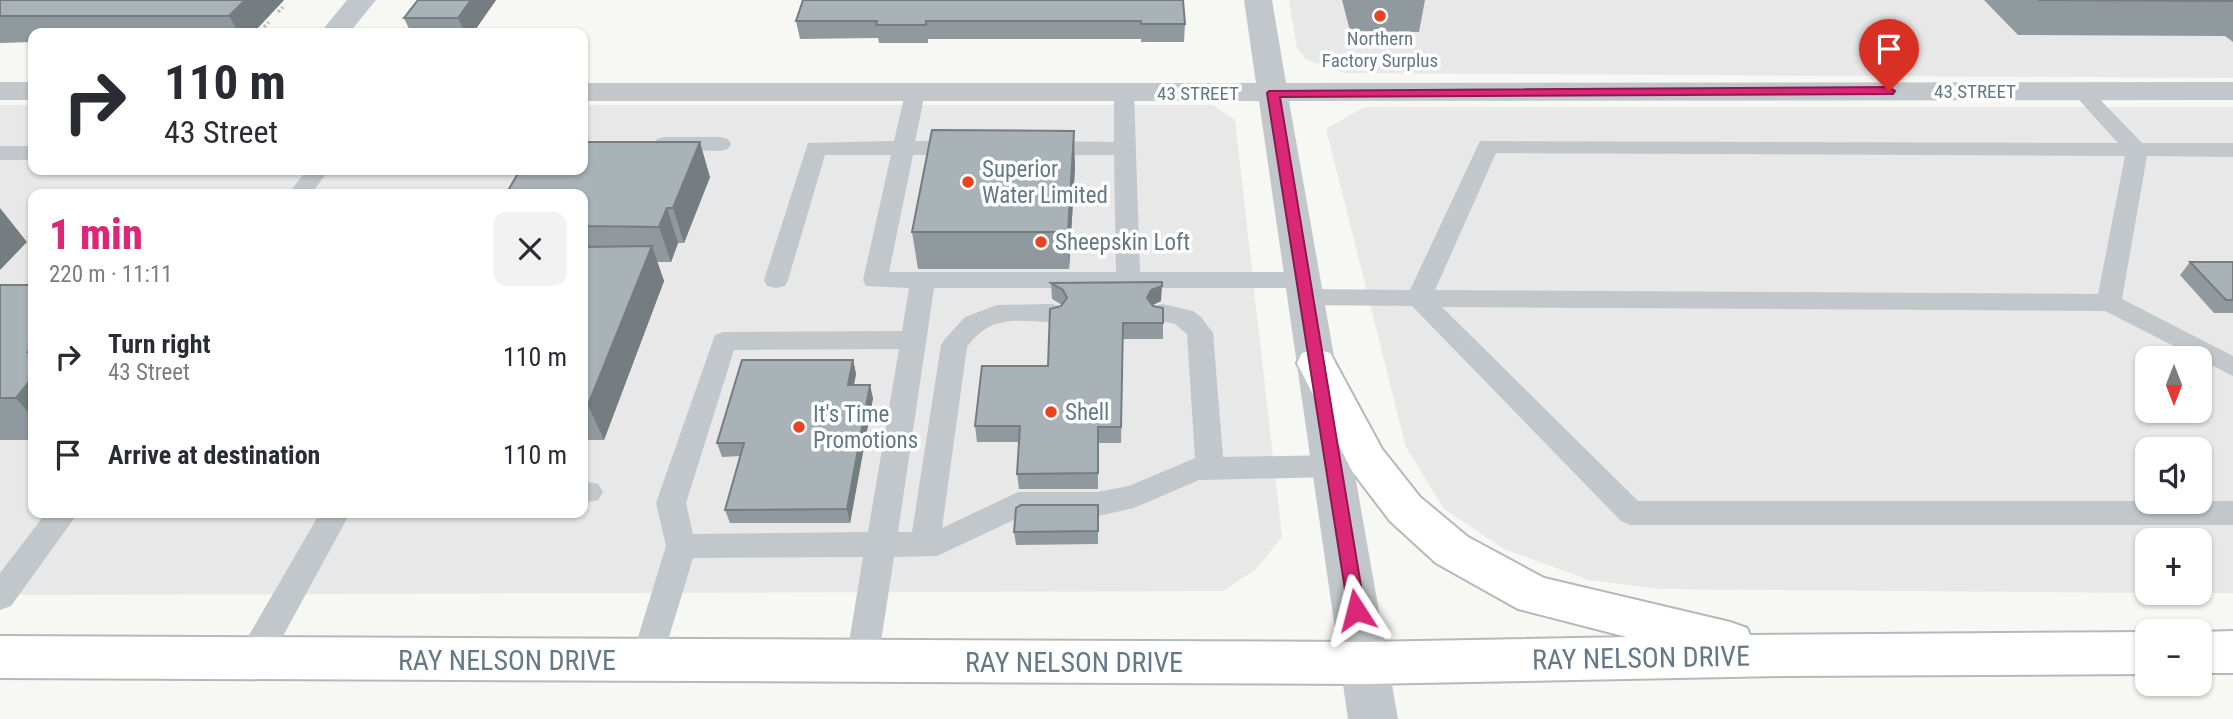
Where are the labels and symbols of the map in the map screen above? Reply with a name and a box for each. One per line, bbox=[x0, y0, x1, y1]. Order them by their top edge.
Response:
marker: Northern Factory Surplus bbox=[1372, 8, 1388, 24]
pin bbox=[1859, 19, 1919, 91]
place label: Northern Factory Surplus bbox=[1322, 27, 1438, 72]
street label: 43 STREET bbox=[1934, 80, 2016, 103]
street label: 43 STREET bbox=[1157, 82, 1239, 105]
place label: Superior Water Limited bbox=[982, 156, 1108, 209]
marker: Superior Water Limited bbox=[960, 174, 976, 190]
place label: Sheepskin Loft bbox=[1055, 229, 1190, 256]
marker: Sheepskin Loft bbox=[1033, 234, 1049, 250]
north arrow bbox=[2135, 346, 2212, 424]
place label: Shell bbox=[1065, 399, 1109, 426]
place label: It's Time Promotions bbox=[813, 401, 918, 454]
marker: Shell bbox=[1043, 404, 1059, 420]
marker: It's Time Promotions bbox=[791, 419, 807, 435]
position arrow bbox=[1319, 573, 1393, 647]
street label: RAY NELSON DRIVE bbox=[1532, 640, 1750, 676]
street label: RAY NELSON DRIVE bbox=[398, 644, 616, 677]
street label: RAY NELSON DRIVE bbox=[965, 646, 1183, 679]

